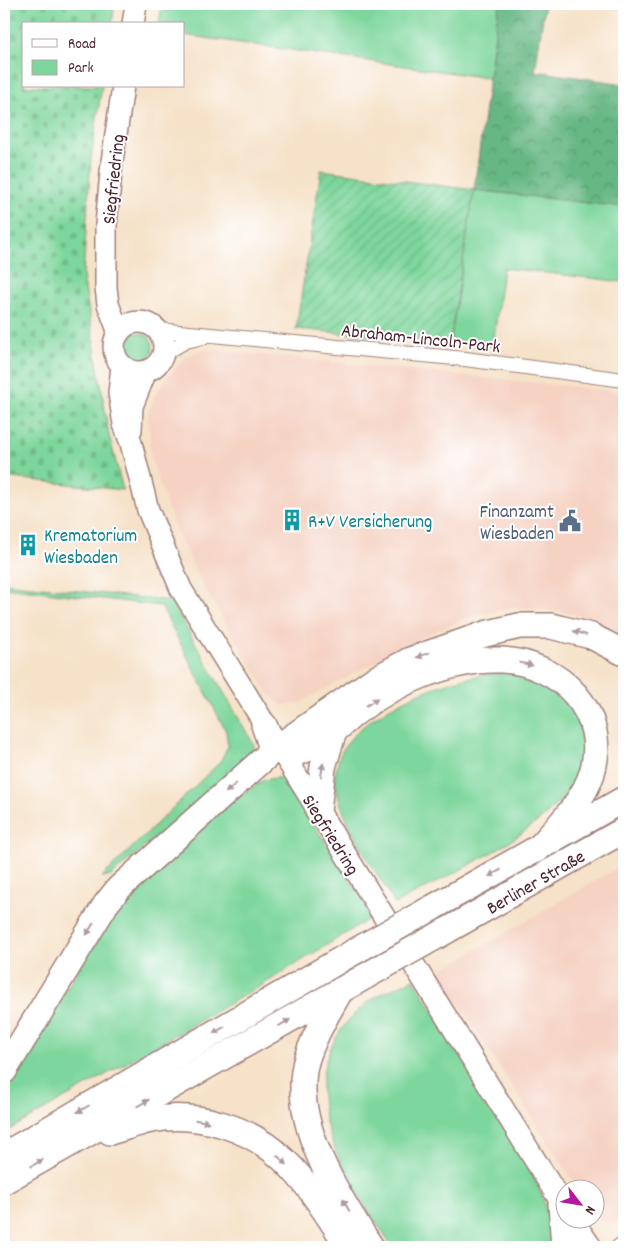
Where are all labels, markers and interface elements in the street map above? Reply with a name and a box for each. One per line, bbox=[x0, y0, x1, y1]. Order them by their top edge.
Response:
legend bbox=[22, 22, 185, 88]
text: Road bbox=[68, 34, 96, 56]
text: Park bbox=[68, 58, 94, 80]
street label: Siegfriedring bbox=[97, 133, 134, 226]
street label: Abraham-Lincoln-Park bbox=[340, 319, 502, 362]
place label: Finanzamt Wiesbaden bbox=[479, 500, 554, 549]
building icon: R+V Versicherung bbox=[279, 507, 305, 533]
public building icon: Finanzamt Wiesbaden bbox=[557, 508, 583, 534]
place label: R+V Versicherung bbox=[308, 510, 432, 537]
place label: Krematorium Wiesbaden bbox=[44, 524, 137, 573]
building icon: Krematorium Wiesbaden bbox=[15, 532, 41, 558]
one-way arrow bbox=[572, 628, 587, 636]
one-way arrow bbox=[415, 651, 430, 659]
one-way arrow bbox=[519, 660, 535, 668]
one-way arrow bbox=[366, 697, 379, 707]
one-way arrow bbox=[319, 762, 327, 778]
one-way arrow bbox=[225, 782, 238, 793]
street label: Siegfriedring bbox=[294, 790, 365, 881]
street label: Berliner Straße bbox=[483, 845, 591, 923]
one-way arrow bbox=[487, 869, 502, 877]
one-way arrow bbox=[86, 923, 95, 936]
one-way arrow bbox=[277, 1018, 291, 1027]
one-way arrow bbox=[213, 1026, 226, 1035]
one-way arrow bbox=[136, 1098, 149, 1107]
one-way arrow bbox=[76, 1105, 91, 1113]
one-way arrow bbox=[195, 1117, 211, 1125]
one-way arrow bbox=[276, 1154, 288, 1166]
one-way arrow bbox=[30, 1158, 43, 1167]
north arrow bbox=[556, 1178, 606, 1228]
one-way arrow bbox=[342, 1198, 350, 1213]
text: N bbox=[579, 1202, 600, 1218]

